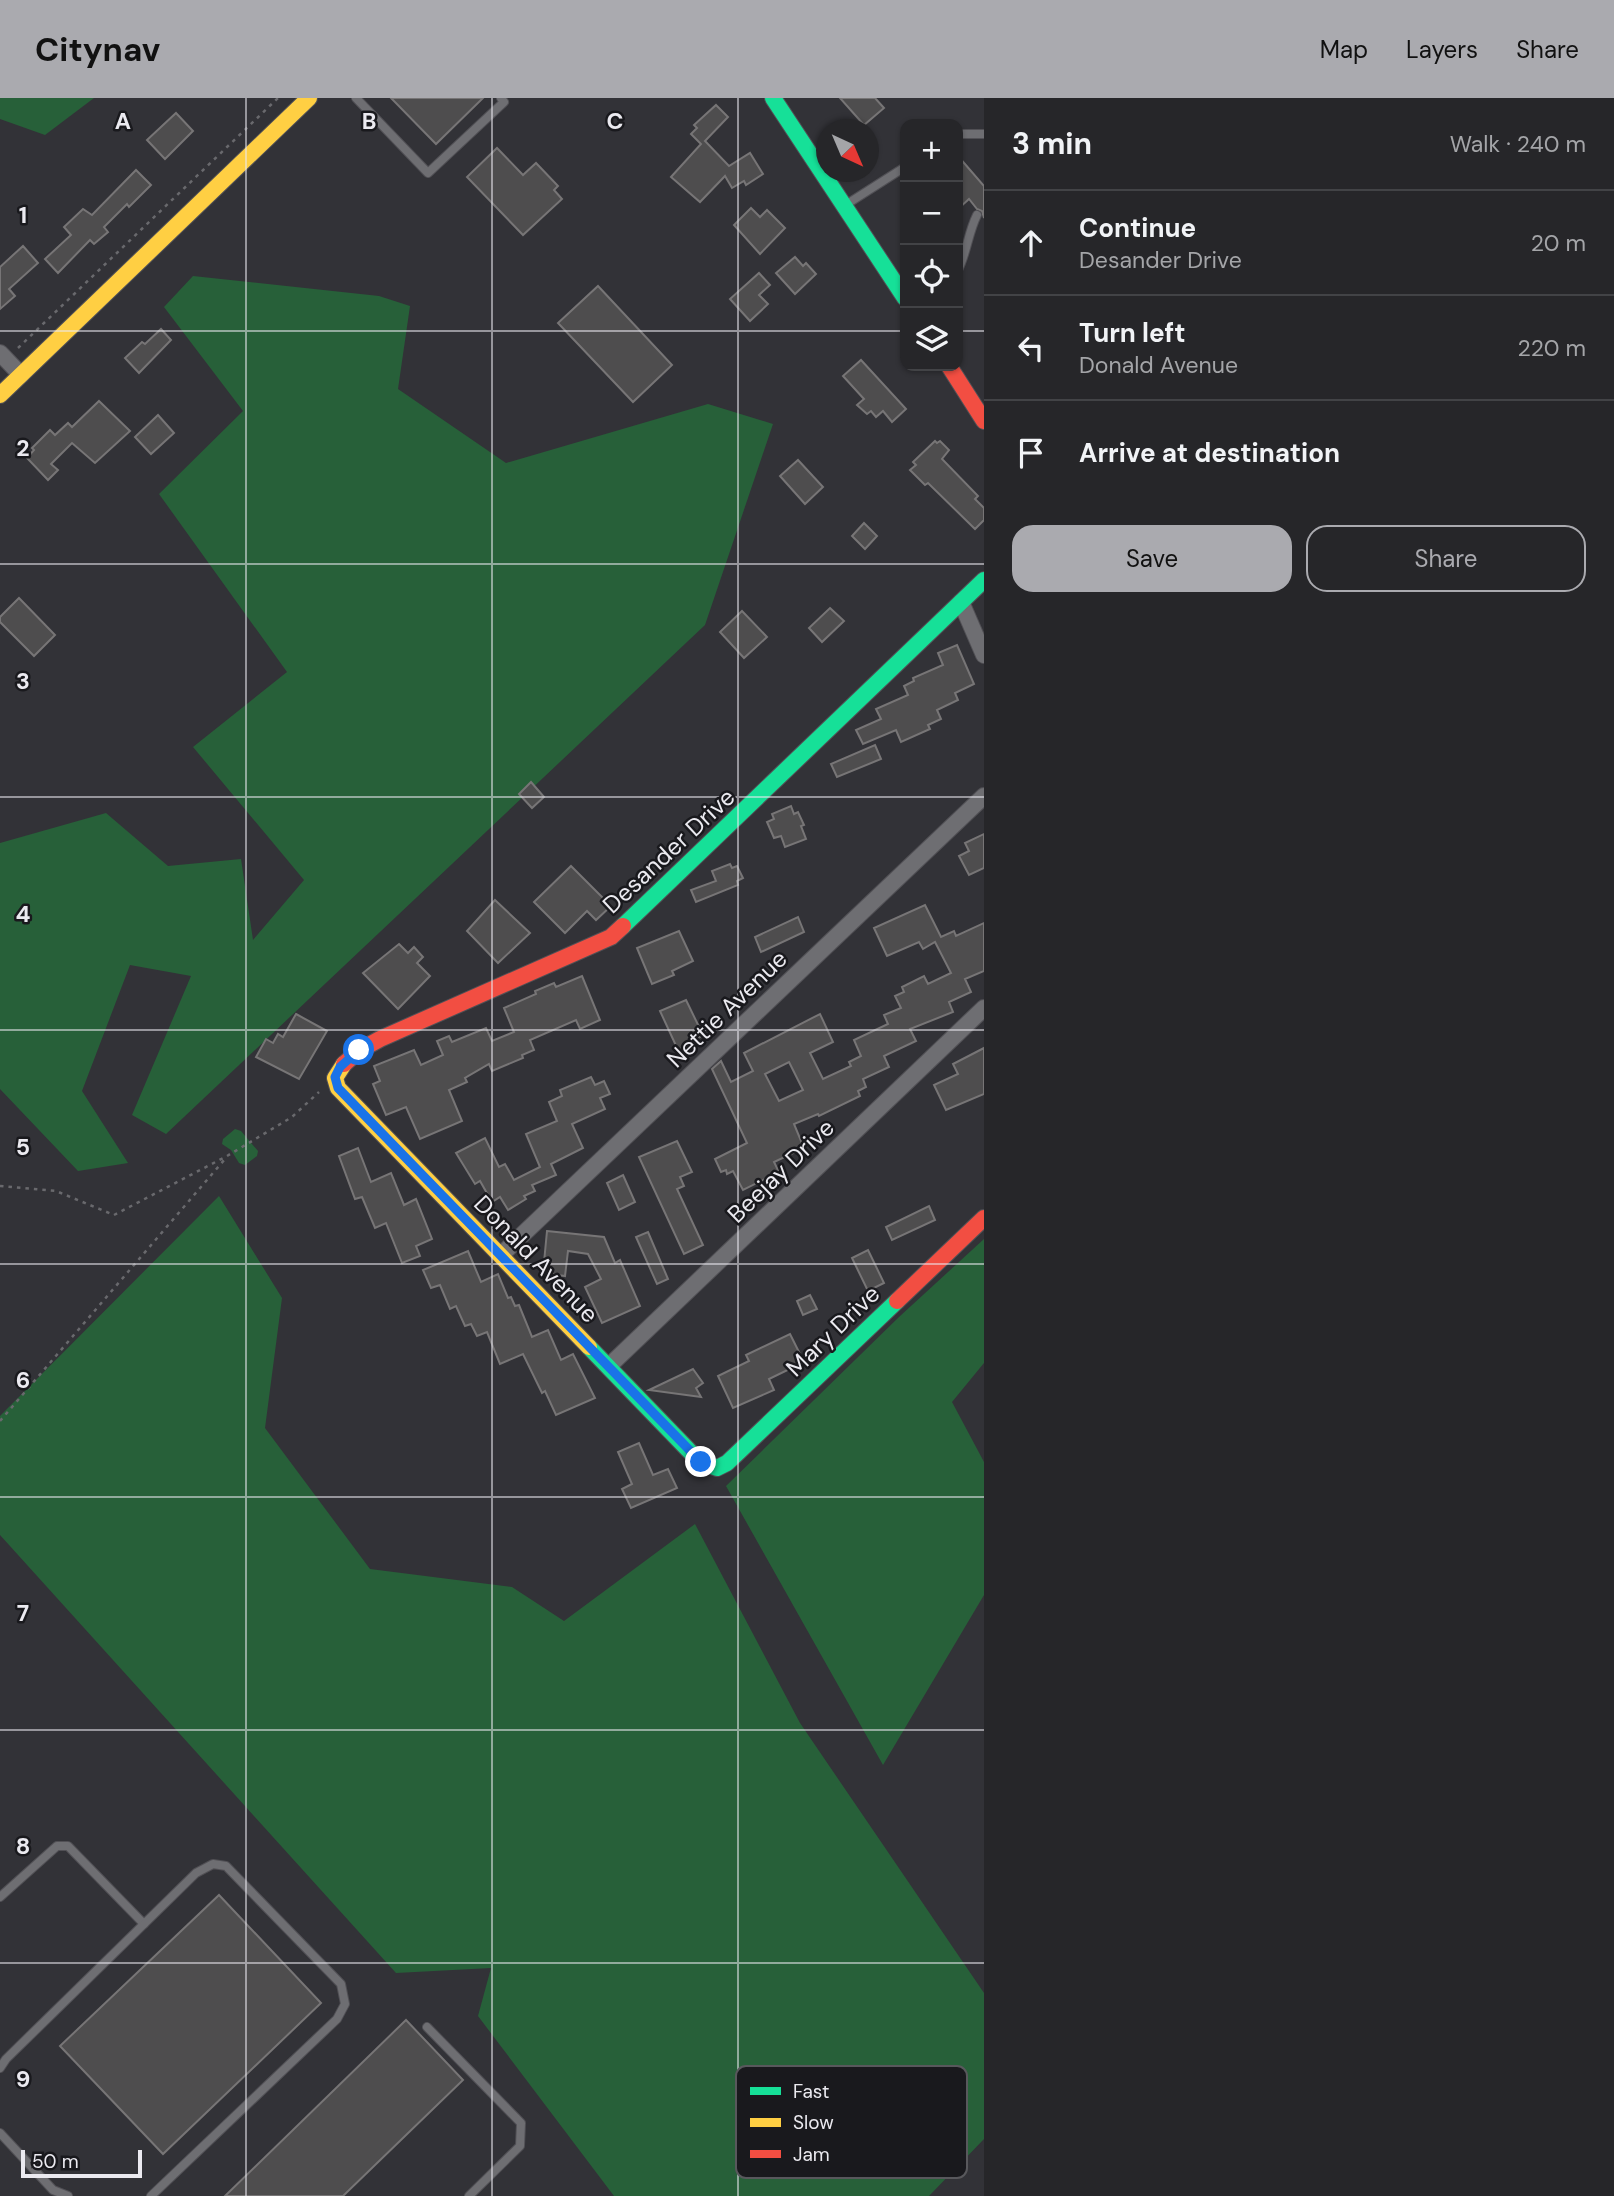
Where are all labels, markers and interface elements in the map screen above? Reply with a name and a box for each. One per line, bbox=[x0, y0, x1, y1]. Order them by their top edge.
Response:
text: Citynav bbox=[35, 28, 160, 71]
text: Map bbox=[1320, 34, 1368, 65]
text: Layers bbox=[1406, 34, 1478, 65]
text: Share bbox=[1516, 34, 1579, 65]
text: A bbox=[115, 106, 131, 136]
text: B bbox=[362, 106, 376, 136]
text: C bbox=[607, 106, 623, 136]
north arrow bbox=[816, 119, 879, 182]
map controls bbox=[900, 119, 963, 371]
button: + bbox=[900, 119, 963, 182]
text: 3 min bbox=[1012, 124, 1092, 163]
text: Walk · 240 m bbox=[1450, 129, 1586, 159]
button: − bbox=[900, 182, 963, 245]
text: 1 bbox=[19, 200, 27, 230]
text: Continue bbox=[1079, 211, 1196, 245]
icon: ahead bbox=[1012, 224, 1050, 262]
text: 20 m bbox=[1531, 228, 1586, 258]
button: locate bbox=[900, 245, 963, 308]
text: Desander Drive bbox=[1079, 245, 1242, 275]
button: layers bbox=[900, 308, 963, 371]
text: Turn left bbox=[1079, 316, 1186, 350]
icon: left bbox=[1012, 329, 1050, 367]
text: 220 m bbox=[1517, 333, 1586, 363]
text: Donald Avenue bbox=[1079, 350, 1238, 380]
text: 2 bbox=[16, 433, 30, 463]
icon: arrive bbox=[1012, 434, 1050, 472]
text: Arrive at destination bbox=[1079, 436, 1340, 470]
button: Save bbox=[1012, 525, 1292, 592]
button: Share bbox=[1306, 525, 1586, 592]
text: 3 bbox=[16, 666, 30, 696]
street label: Desander Drive bbox=[596, 781, 741, 920]
text: 4 bbox=[16, 899, 31, 929]
street label: Nettie Avenue bbox=[660, 943, 794, 1074]
route start bbox=[343, 1034, 374, 1065]
street label: Beejay Drive bbox=[721, 1112, 841, 1229]
text: 5 bbox=[16, 1132, 30, 1162]
street label: Donald Avenue bbox=[468, 1188, 605, 1329]
street label: Mary Drive bbox=[779, 1278, 886, 1383]
text: 6 bbox=[16, 1365, 30, 1395]
route end bbox=[685, 1446, 716, 1477]
text: 7 bbox=[17, 1598, 29, 1628]
text: 8 bbox=[16, 1831, 30, 1861]
text: 9 bbox=[16, 2064, 30, 2094]
legend bbox=[736, 2066, 967, 2178]
text: Fast bbox=[793, 2079, 829, 2104]
text: Slow bbox=[793, 2110, 834, 2135]
text: Jam bbox=[793, 2142, 830, 2167]
scale bar bbox=[21, 2147, 142, 2179]
text: 50 m bbox=[32, 2149, 79, 2174]

